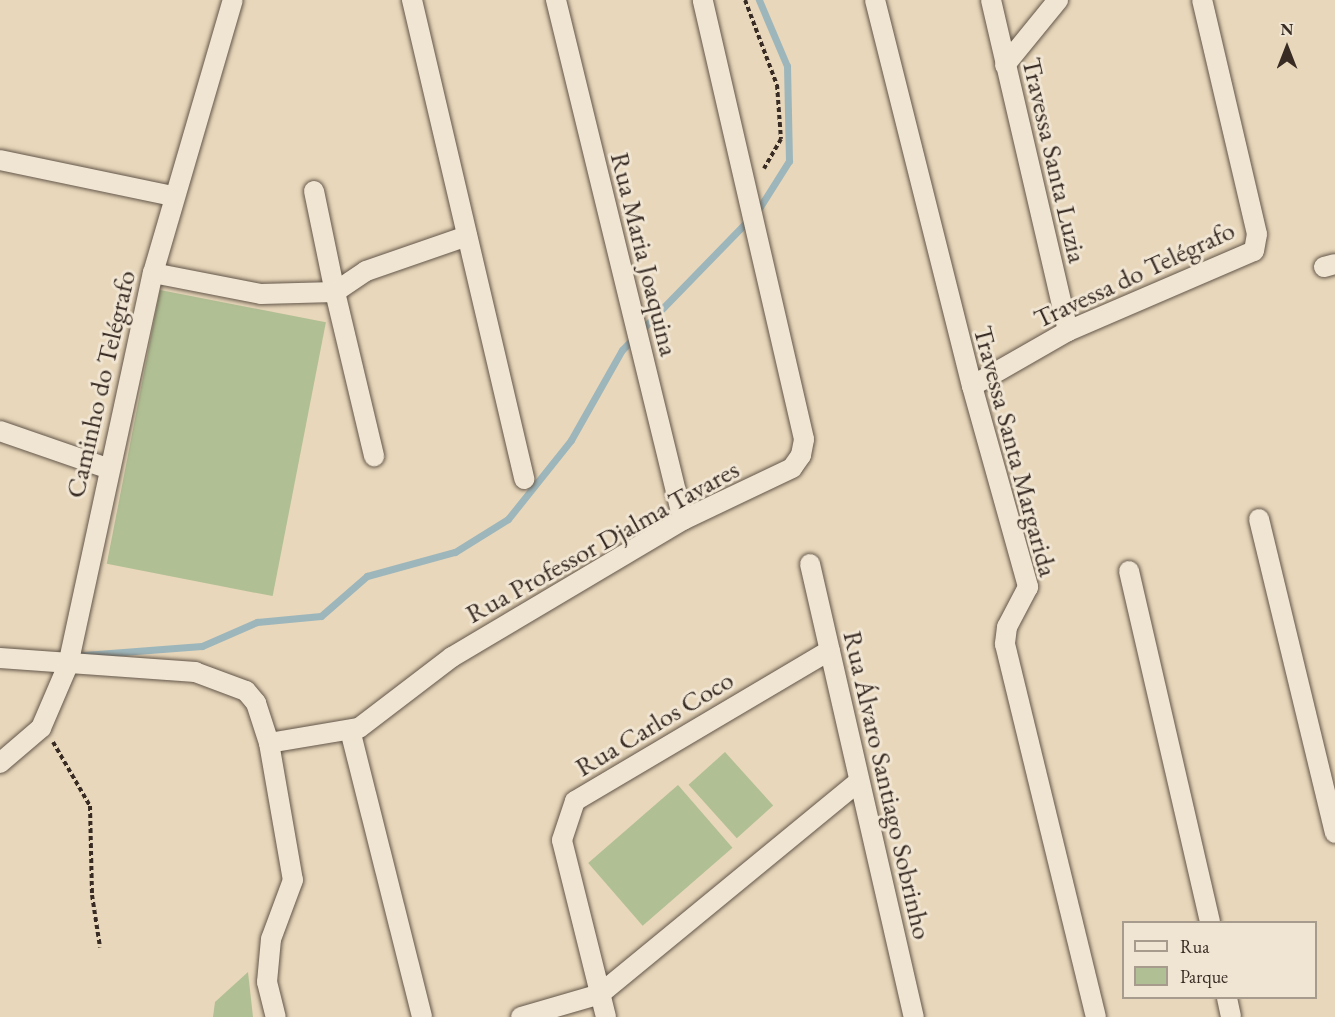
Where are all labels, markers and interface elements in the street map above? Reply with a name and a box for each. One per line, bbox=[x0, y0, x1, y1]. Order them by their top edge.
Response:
north arrow bbox=[1257, 18, 1317, 78]
text: N bbox=[1281, 19, 1293, 40]
street label: Travessa Santa Luzia bbox=[1016, 54, 1094, 266]
street label: Rua Maria Joaquina bbox=[604, 149, 686, 359]
street label: Travessa do Telégrafo bbox=[1028, 213, 1240, 335]
street label: Caminho do Telégrafo bbox=[58, 267, 142, 501]
street label: Travessa Santa Margarida bbox=[967, 322, 1065, 580]
street label: Rua Professor Djalma Tavares bbox=[460, 452, 744, 630]
street label: Rua Álvaro Santiago Sobrinho bbox=[837, 628, 939, 942]
street label: Rua Carlos Coco bbox=[569, 663, 739, 783]
legend bbox=[1122, 921, 1317, 999]
text: Rua bbox=[1180, 935, 1210, 958]
text: Parque bbox=[1180, 965, 1228, 988]

